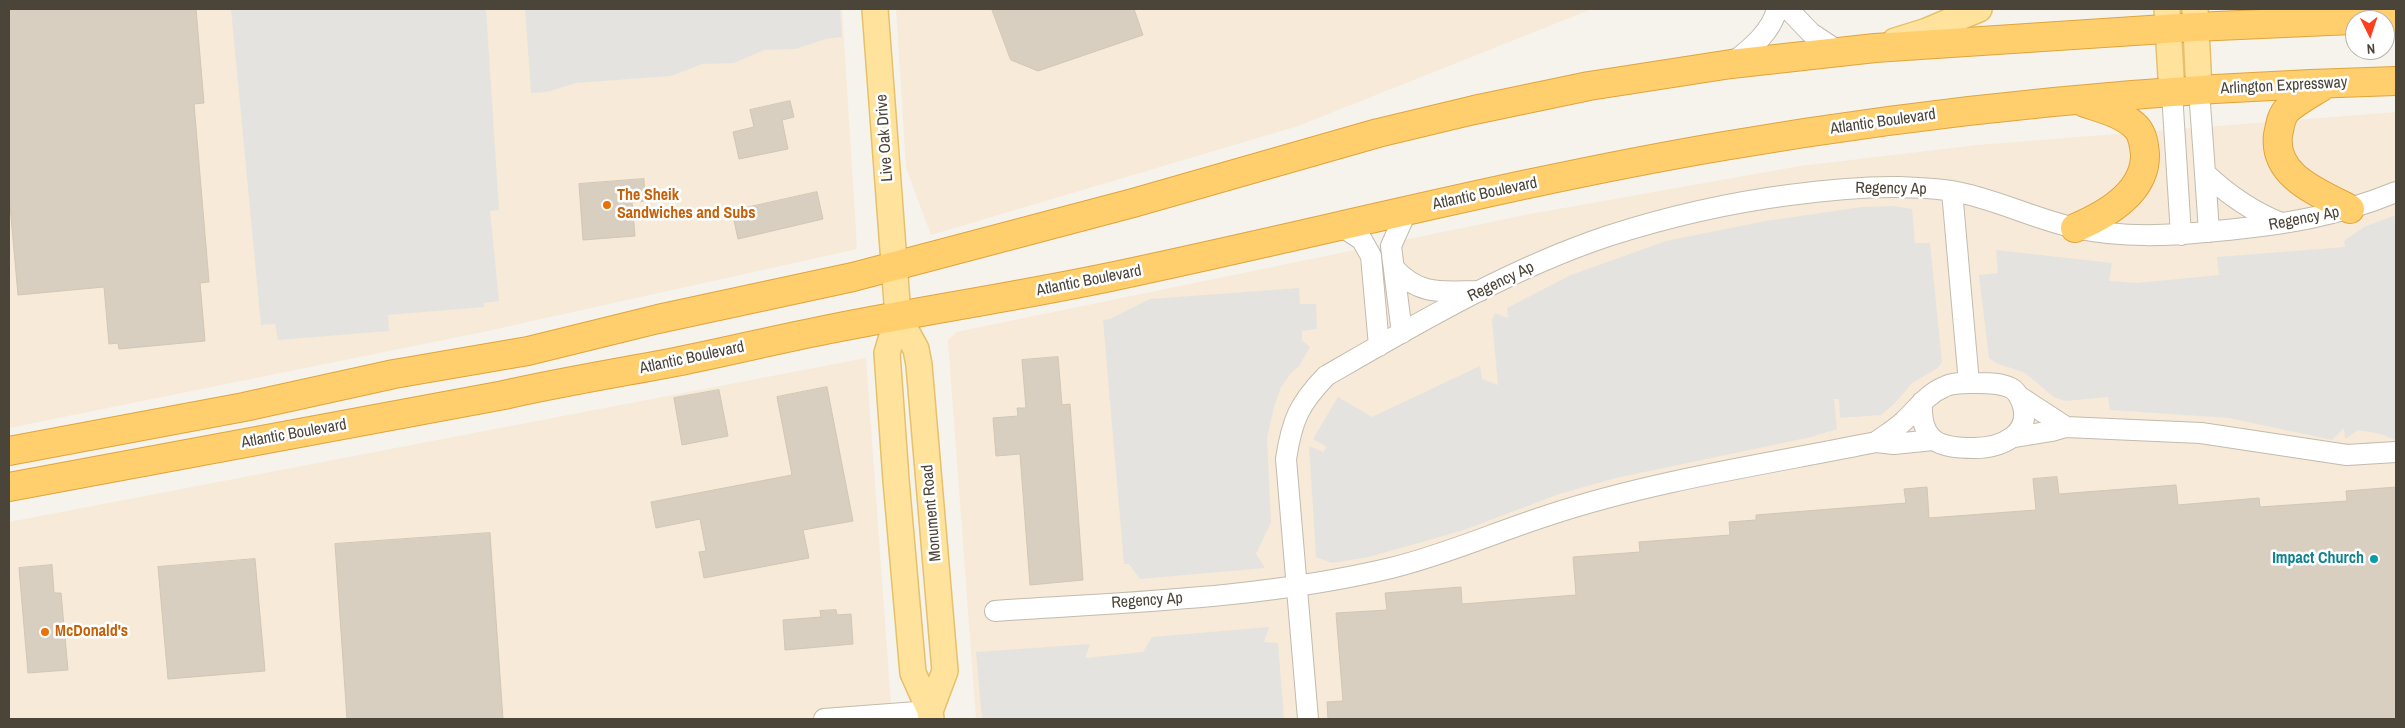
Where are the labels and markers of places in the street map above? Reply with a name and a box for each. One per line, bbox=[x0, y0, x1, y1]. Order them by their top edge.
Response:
place label: The Sheik Sandwiches and Subs bbox=[617, 186, 756, 224]
marker: The Sheik Sandwiches and Subs bbox=[601, 199, 613, 211]
place label: Impact Church bbox=[2272, 549, 2364, 569]
marker: Impact Church bbox=[2368, 553, 2380, 565]
place label: McDonald's bbox=[55, 622, 128, 642]
marker: McDonald's bbox=[39, 626, 51, 638]

